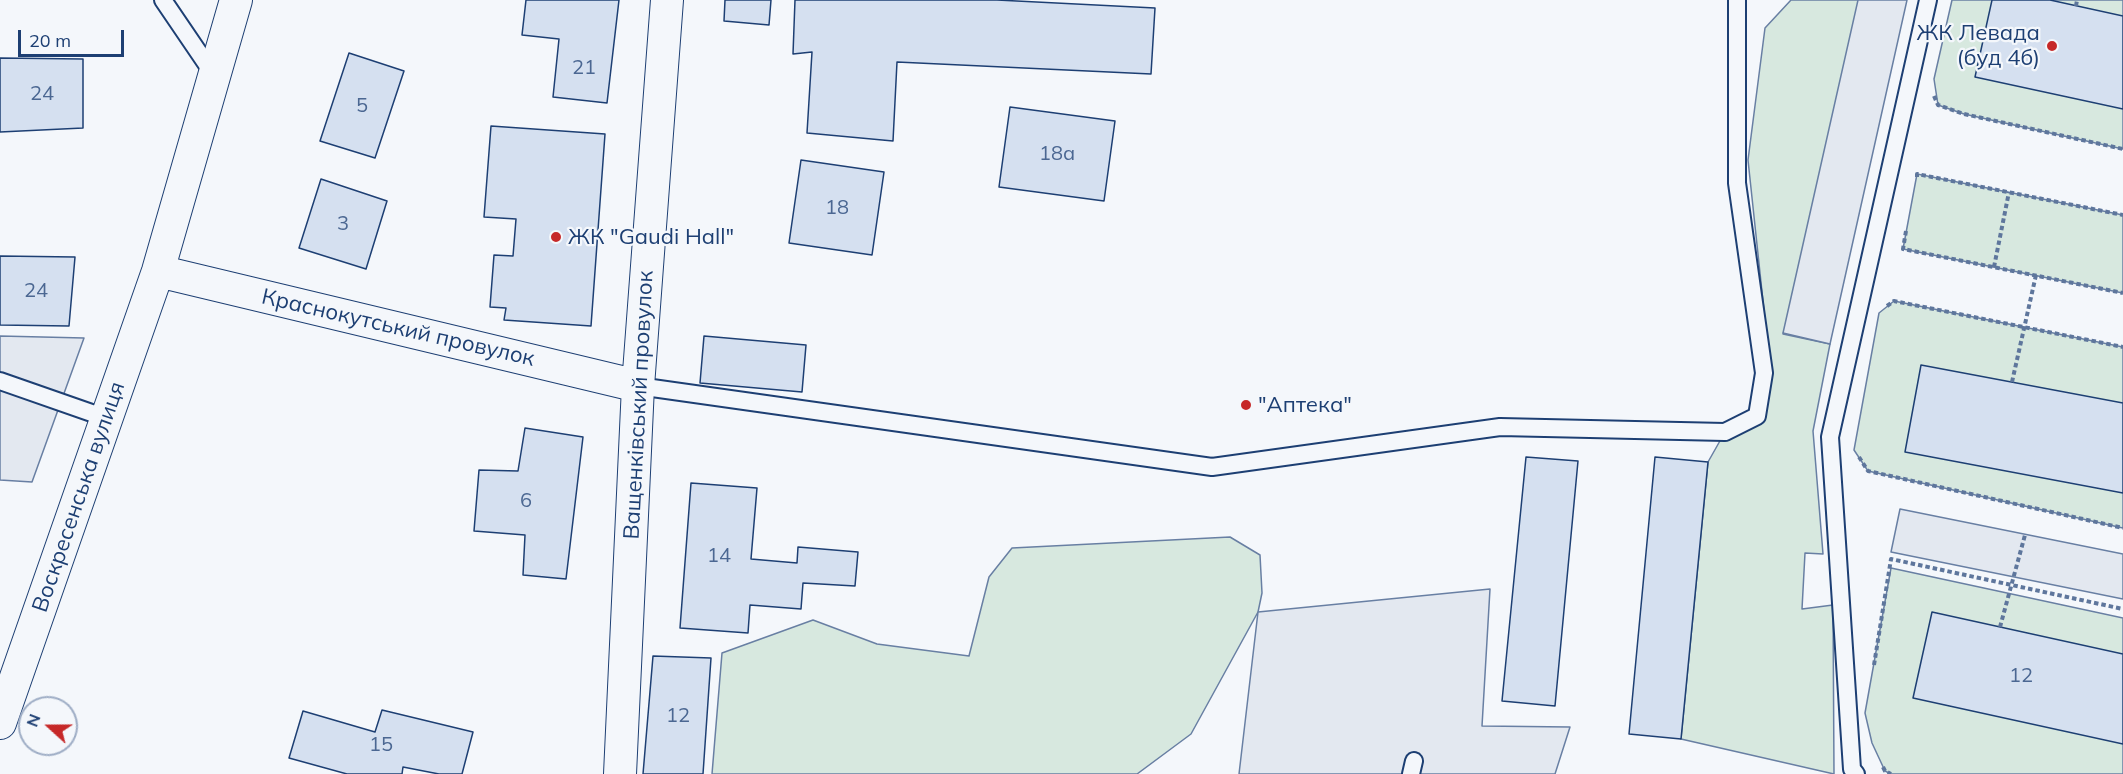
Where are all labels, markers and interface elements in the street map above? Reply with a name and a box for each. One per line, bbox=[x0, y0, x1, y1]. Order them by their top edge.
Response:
scale bar bbox=[21, 18, 128, 56]
place label: ЖК Левада (буд 4б) bbox=[1916, 20, 2040, 72]
text: 20 m bbox=[29, 29, 71, 52]
marker: ЖК Левада (буд 4б) bbox=[2045, 39, 2059, 53]
house number: 21 bbox=[572, 56, 596, 80]
house number: 24 bbox=[30, 82, 54, 106]
house number: 5 bbox=[356, 94, 368, 118]
house number: 18а bbox=[1039, 142, 1075, 166]
house number: 18 bbox=[825, 196, 849, 220]
house number: 3 bbox=[337, 212, 349, 236]
place label: ЖК "Gaudi Hall" bbox=[568, 224, 734, 250]
marker: ЖК "Gaudi Hall" bbox=[549, 230, 563, 244]
street label: Ващенківський провулок bbox=[619, 270, 659, 540]
house number: 24 bbox=[24, 279, 48, 303]
street label: Краснокутський провулок bbox=[259, 284, 537, 372]
street label: Воскресенська вулиця bbox=[27, 378, 131, 616]
place label: "Аптека" bbox=[1258, 392, 1352, 418]
marker: "Аптека" bbox=[1239, 398, 1253, 412]
house number: 6 bbox=[520, 489, 532, 513]
house number: 14 bbox=[707, 544, 731, 568]
house number: 12 bbox=[2009, 664, 2033, 688]
north arrow bbox=[18, 696, 78, 756]
house number: 12 bbox=[666, 704, 690, 728]
text: N bbox=[22, 711, 45, 729]
house number: 15 bbox=[369, 733, 393, 757]

